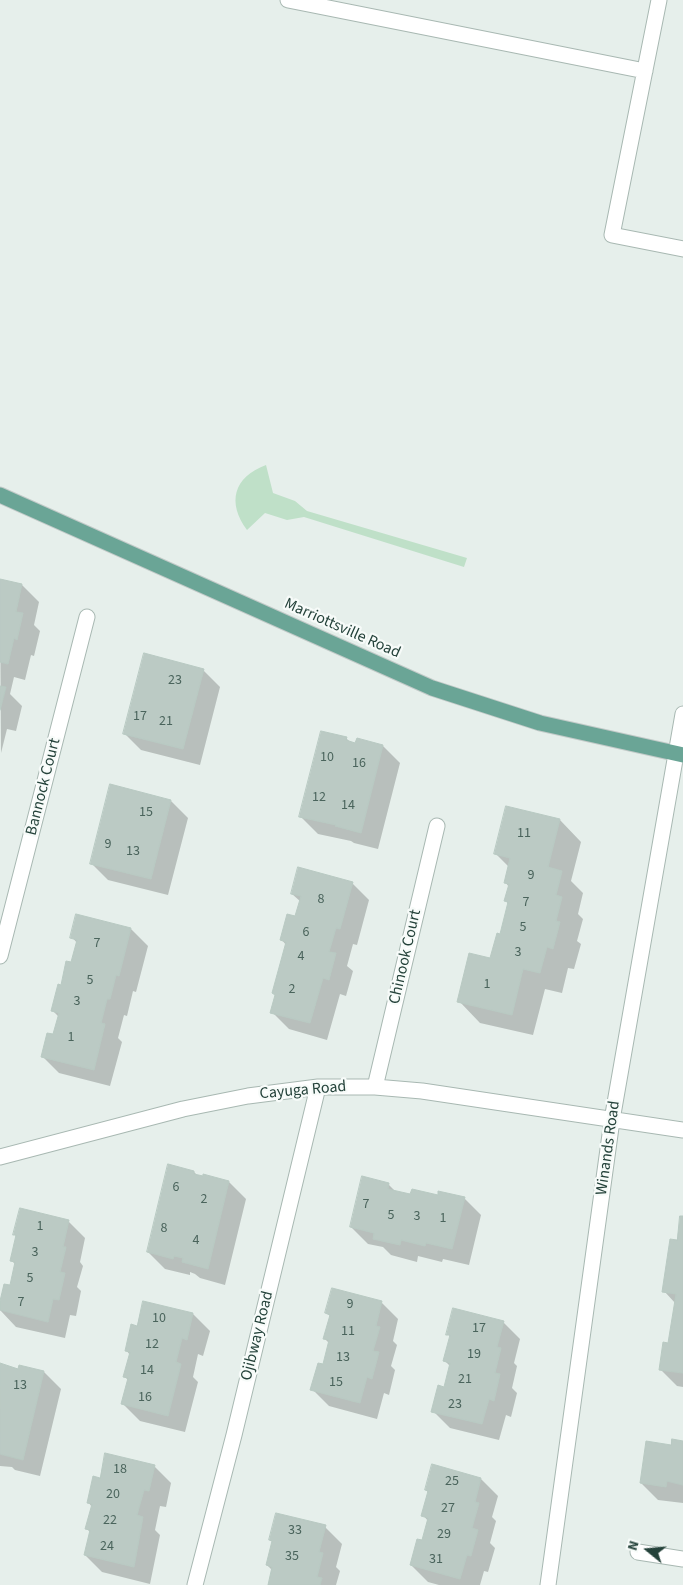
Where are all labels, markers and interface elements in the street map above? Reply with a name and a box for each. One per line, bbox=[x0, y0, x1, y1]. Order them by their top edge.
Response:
street label: Marriottsville Road bbox=[281, 595, 403, 663]
house number: 23 bbox=[168, 673, 182, 689]
house number: 17 bbox=[133, 709, 147, 725]
house number: 21 bbox=[159, 714, 173, 730]
street label: Bannock Court bbox=[23, 736, 65, 838]
house number: 10 bbox=[320, 750, 334, 766]
house number: 16 bbox=[352, 756, 366, 772]
house number: 12 bbox=[312, 790, 326, 806]
house number: 14 bbox=[341, 798, 355, 814]
house number: 15 bbox=[139, 805, 153, 821]
house number: 11 bbox=[517, 826, 531, 842]
house number: 9 bbox=[105, 837, 111, 853]
house number: 13 bbox=[126, 844, 140, 860]
house number: 9 bbox=[528, 868, 534, 884]
house number: 8 bbox=[318, 892, 324, 908]
house number: 7 bbox=[523, 895, 529, 911]
street label: Chinook Court bbox=[386, 908, 426, 1006]
house number: 5 bbox=[520, 920, 526, 936]
house number: 6 bbox=[303, 925, 309, 941]
house number: 7 bbox=[94, 936, 100, 952]
house number: 3 bbox=[515, 945, 521, 961]
house number: 4 bbox=[298, 949, 304, 965]
house number: 5 bbox=[87, 973, 93, 989]
house number: 1 bbox=[484, 977, 490, 993]
house number: 2 bbox=[289, 982, 295, 998]
house number: 3 bbox=[74, 994, 80, 1010]
house number: 1 bbox=[68, 1030, 74, 1046]
street label: Cayuga Road bbox=[259, 1078, 347, 1104]
street label: Winands Road bbox=[593, 1100, 625, 1196]
house number: 6 bbox=[173, 1180, 179, 1196]
house number: 2 bbox=[201, 1192, 207, 1208]
house number: 7 bbox=[363, 1197, 369, 1213]
house number: 5 bbox=[388, 1208, 394, 1224]
house number: 3 bbox=[414, 1209, 420, 1225]
house number: 1 bbox=[440, 1211, 446, 1227]
house number: 1 bbox=[37, 1219, 43, 1235]
house number: 8 bbox=[161, 1221, 167, 1237]
house number: 4 bbox=[193, 1233, 199, 1249]
house number: 3 bbox=[32, 1245, 38, 1261]
house number: 5 bbox=[27, 1271, 33, 1287]
street label: Ojibway Road bbox=[238, 1289, 278, 1383]
house number: 7 bbox=[18, 1295, 24, 1311]
house number: 9 bbox=[347, 1297, 353, 1313]
house number: 10 bbox=[152, 1311, 166, 1327]
house number: 17 bbox=[472, 1321, 486, 1337]
house number: 11 bbox=[341, 1324, 355, 1340]
house number: 12 bbox=[145, 1337, 159, 1353]
house number: 19 bbox=[467, 1347, 481, 1363]
house number: 13 bbox=[336, 1350, 350, 1366]
house number: 14 bbox=[140, 1363, 154, 1379]
house number: 21 bbox=[458, 1372, 472, 1388]
house number: 15 bbox=[329, 1375, 343, 1391]
house number: 13 bbox=[13, 1378, 27, 1394]
house number: 16 bbox=[138, 1390, 152, 1406]
house number: 23 bbox=[448, 1397, 462, 1413]
house number: 18 bbox=[113, 1462, 127, 1478]
house number: 25 bbox=[445, 1474, 459, 1490]
house number: 20 bbox=[106, 1487, 120, 1503]
house number: 27 bbox=[441, 1501, 455, 1517]
house number: 22 bbox=[103, 1513, 117, 1529]
house number: 33 bbox=[288, 1523, 302, 1539]
north arrow bbox=[623, 1525, 673, 1575]
house number: 29 bbox=[437, 1527, 451, 1543]
text: N bbox=[623, 1538, 645, 1553]
house number: 24 bbox=[100, 1539, 114, 1555]
house number: 35 bbox=[285, 1549, 299, 1565]
house number: 31 bbox=[429, 1552, 443, 1568]

